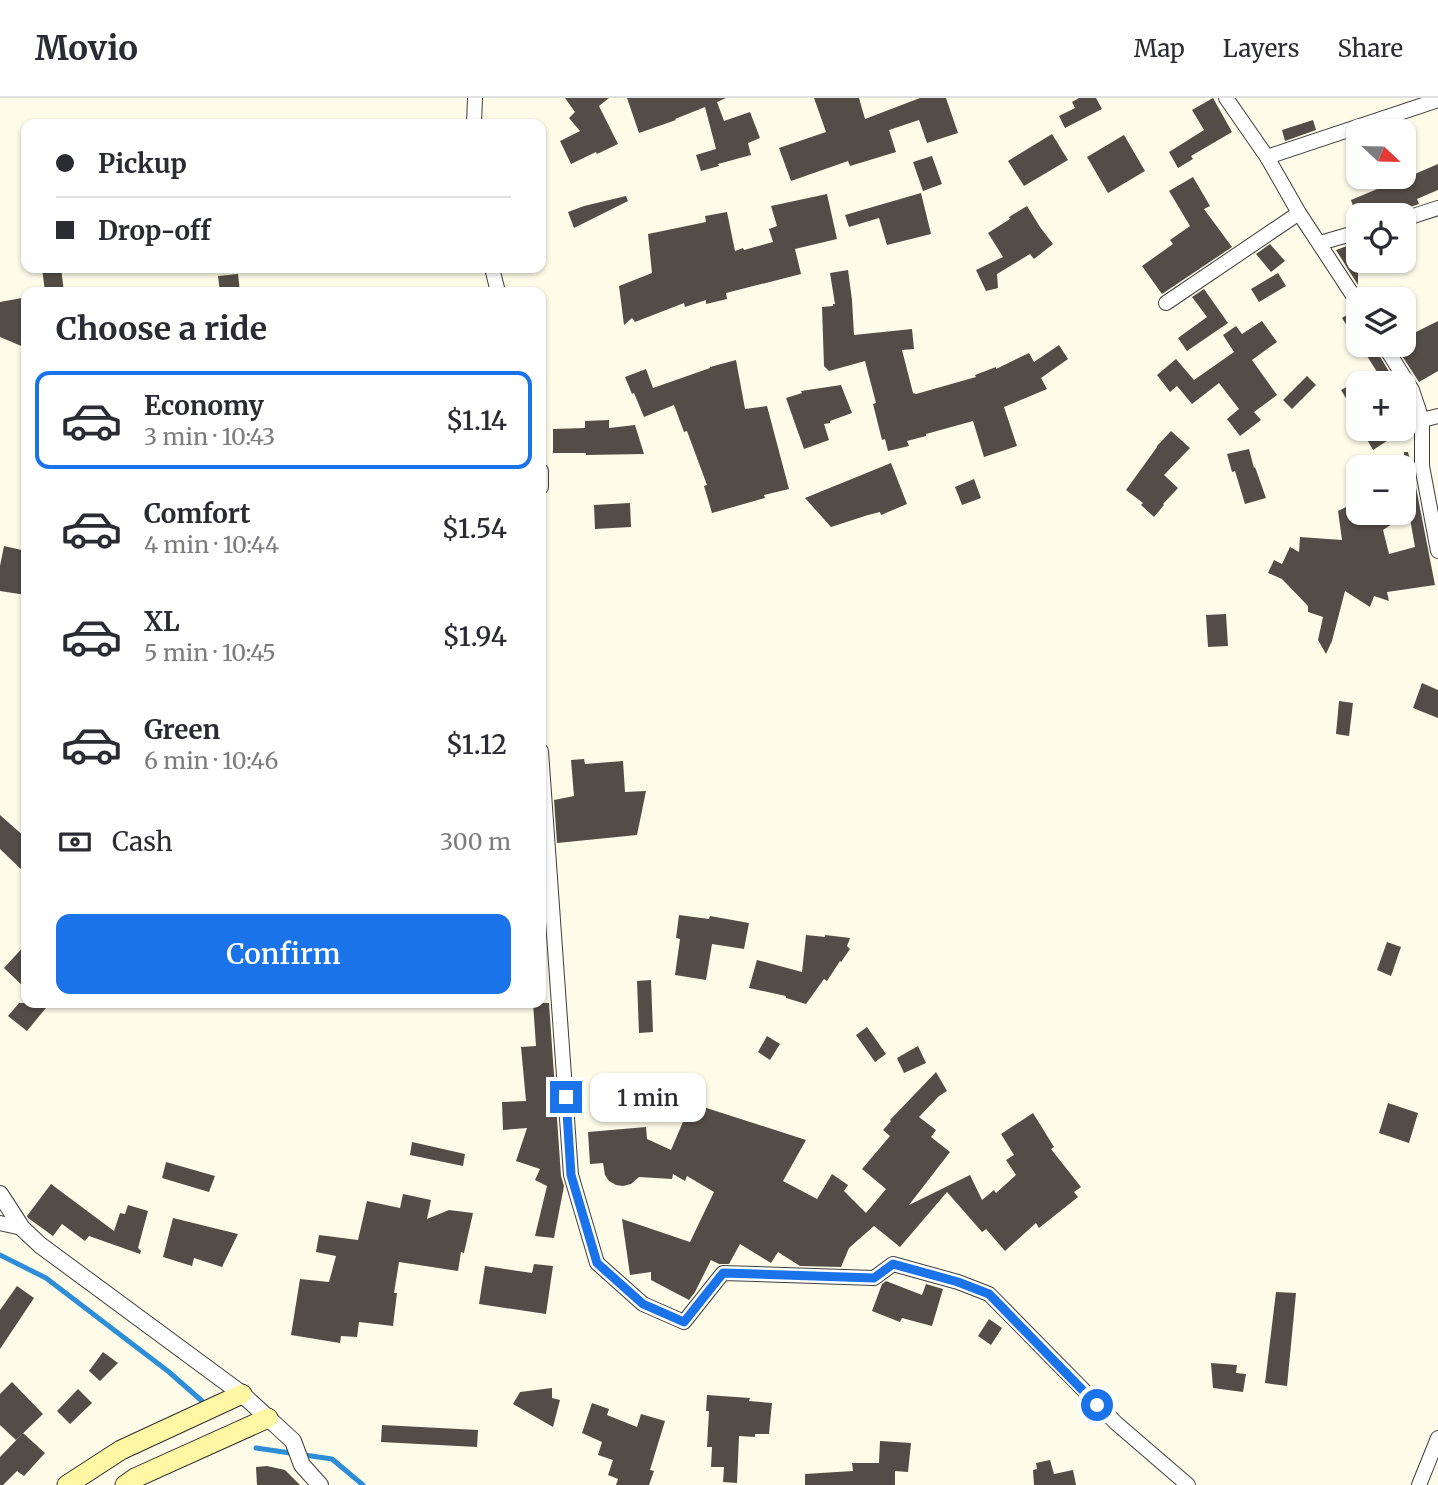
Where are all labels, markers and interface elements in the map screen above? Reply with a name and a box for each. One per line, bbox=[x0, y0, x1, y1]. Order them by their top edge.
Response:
text: Movio bbox=[35, 28, 138, 69]
text: Map bbox=[1134, 33, 1185, 64]
text: Layers bbox=[1223, 33, 1299, 64]
text: Share bbox=[1337, 33, 1403, 64]
north arrow bbox=[1346, 119, 1416, 189]
map controls bbox=[1346, 119, 1416, 525]
text: Pickup bbox=[98, 147, 187, 180]
button: locate bbox=[1346, 203, 1416, 273]
text: Drop-off bbox=[98, 214, 211, 247]
button: layers bbox=[1346, 287, 1416, 357]
text: Choose a ride bbox=[56, 309, 267, 349]
button: + bbox=[1346, 371, 1416, 441]
icon: car bbox=[60, 389, 123, 452]
text: Economy bbox=[144, 389, 264, 422]
text: $1.14 bbox=[446, 404, 507, 437]
text: 3 min · 10:43 bbox=[144, 422, 275, 451]
button: − bbox=[1346, 455, 1416, 525]
icon: car bbox=[60, 497, 123, 560]
text: Comfort bbox=[144, 497, 250, 530]
text: $1.54 bbox=[442, 512, 507, 545]
text: 4 min · 10:44 bbox=[144, 530, 279, 559]
icon: car bbox=[60, 605, 123, 668]
text: XL bbox=[144, 605, 180, 638]
text: $1.94 bbox=[443, 620, 507, 653]
text: 5 min · 10:45 bbox=[144, 638, 276, 667]
icon: car bbox=[60, 713, 123, 776]
text: Green bbox=[144, 713, 220, 746]
text: $1.12 bbox=[446, 728, 507, 761]
text: 6 min · 10:46 bbox=[144, 746, 278, 775]
icon: cash bbox=[56, 823, 94, 861]
text: Cash bbox=[112, 825, 173, 858]
text: 300 m bbox=[440, 827, 511, 856]
button: Confirm bbox=[56, 914, 511, 994]
callout: 1 min bbox=[590, 1072, 706, 1122]
route end bbox=[550, 1081, 582, 1113]
text: 1 min bbox=[617, 1083, 679, 1112]
route start bbox=[1081, 1389, 1113, 1421]

